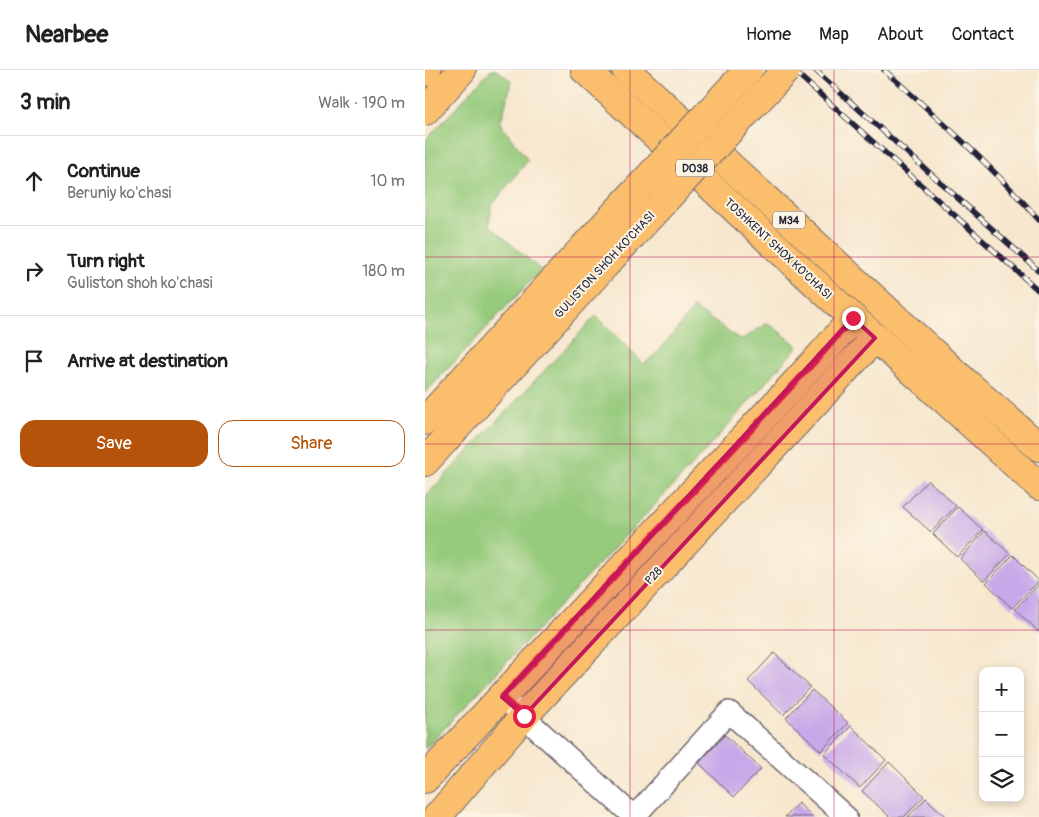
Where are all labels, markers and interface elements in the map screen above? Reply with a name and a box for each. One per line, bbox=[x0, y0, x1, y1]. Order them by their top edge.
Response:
text: Nearbee bbox=[25, 20, 108, 49]
text: Home bbox=[746, 23, 791, 46]
text: Map bbox=[819, 23, 849, 46]
text: About bbox=[877, 23, 923, 46]
text: Contact bbox=[951, 23, 1014, 46]
text: 3 min bbox=[20, 89, 70, 116]
text: Walk · 190 m bbox=[318, 93, 405, 113]
text: Continue bbox=[67, 159, 140, 183]
road number: D038 bbox=[676, 160, 714, 176]
icon: ahead bbox=[20, 167, 48, 195]
text: 10 m bbox=[370, 171, 405, 191]
text: Beruniy ko'chasi bbox=[67, 183, 171, 203]
street label: TOSHKENT SHOX KO'CHASI bbox=[721, 195, 835, 303]
street label: GULISTON SHOH KO'CHASI bbox=[551, 208, 659, 322]
road number: M34 bbox=[773, 212, 805, 228]
text: Turn right bbox=[67, 249, 145, 273]
icon: right bbox=[20, 257, 48, 285]
text: 180 m bbox=[362, 261, 405, 281]
text: Guliston shoh ko'chasi bbox=[67, 273, 213, 293]
route end bbox=[842, 307, 865, 330]
icon: arrive bbox=[20, 347, 48, 375]
text: Arrive at destination bbox=[67, 349, 228, 373]
button: Save bbox=[20, 420, 208, 467]
button: Share bbox=[218, 420, 405, 467]
street label: Р28 bbox=[642, 564, 666, 588]
map controls bbox=[979, 667, 1024, 802]
button: + bbox=[979, 667, 1024, 712]
route start bbox=[513, 705, 536, 728]
button: − bbox=[979, 712, 1024, 757]
button: layers bbox=[979, 757, 1024, 802]

